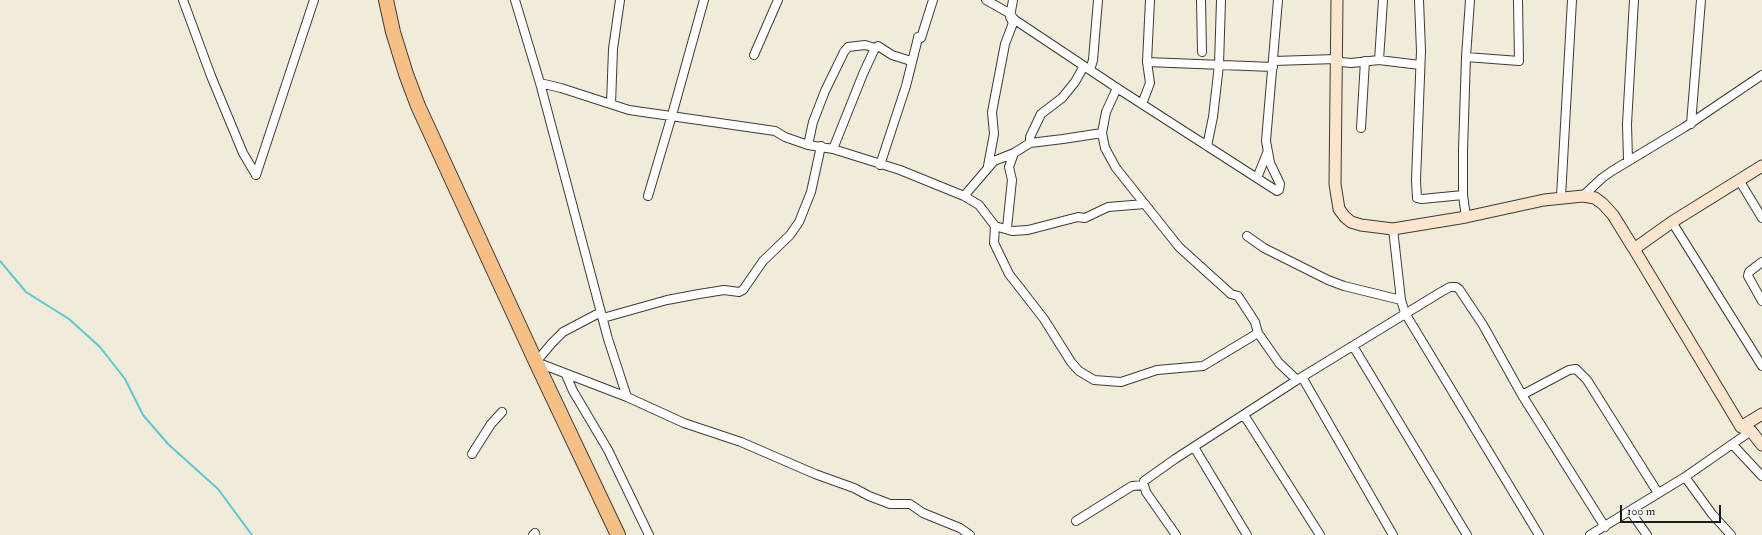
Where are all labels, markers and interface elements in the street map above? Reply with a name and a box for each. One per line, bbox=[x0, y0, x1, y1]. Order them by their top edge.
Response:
scale bar bbox=[1622, 497, 1723, 523]
text: 100 m bbox=[1627, 504, 1655, 519]

